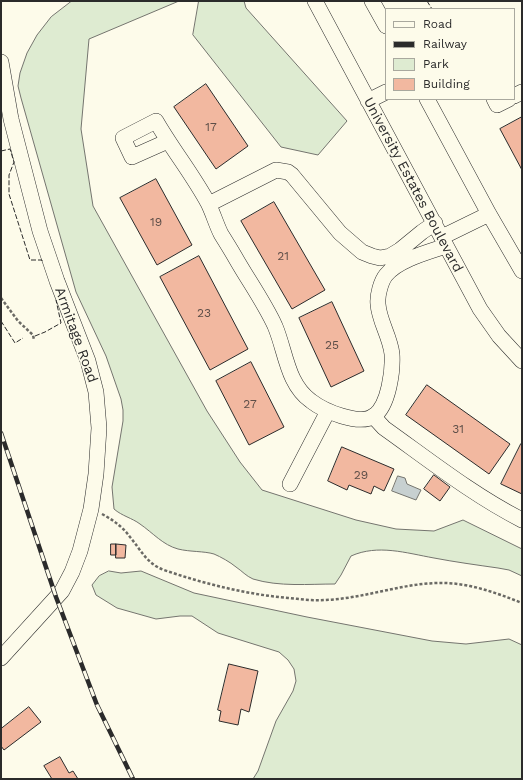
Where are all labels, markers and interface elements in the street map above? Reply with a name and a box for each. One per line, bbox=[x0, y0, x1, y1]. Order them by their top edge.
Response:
legend bbox=[385, 8, 515, 100]
text: Road bbox=[423, 17, 452, 31]
text: Railway bbox=[423, 37, 467, 51]
text: Park bbox=[423, 57, 449, 71]
text: Building bbox=[423, 77, 470, 91]
street label: University Estates Boulevard bbox=[360, 95, 466, 275]
house number: 17 bbox=[205, 120, 217, 134]
house number: 19 bbox=[150, 215, 162, 229]
house number: 21 bbox=[277, 249, 289, 263]
street label: Armitage Road bbox=[51, 285, 101, 385]
house number: 23 bbox=[197, 306, 211, 320]
house number: 25 bbox=[325, 338, 339, 352]
house number: 27 bbox=[243, 397, 257, 411]
house number: 31 bbox=[452, 422, 464, 436]
house number: 29 bbox=[354, 468, 368, 482]

